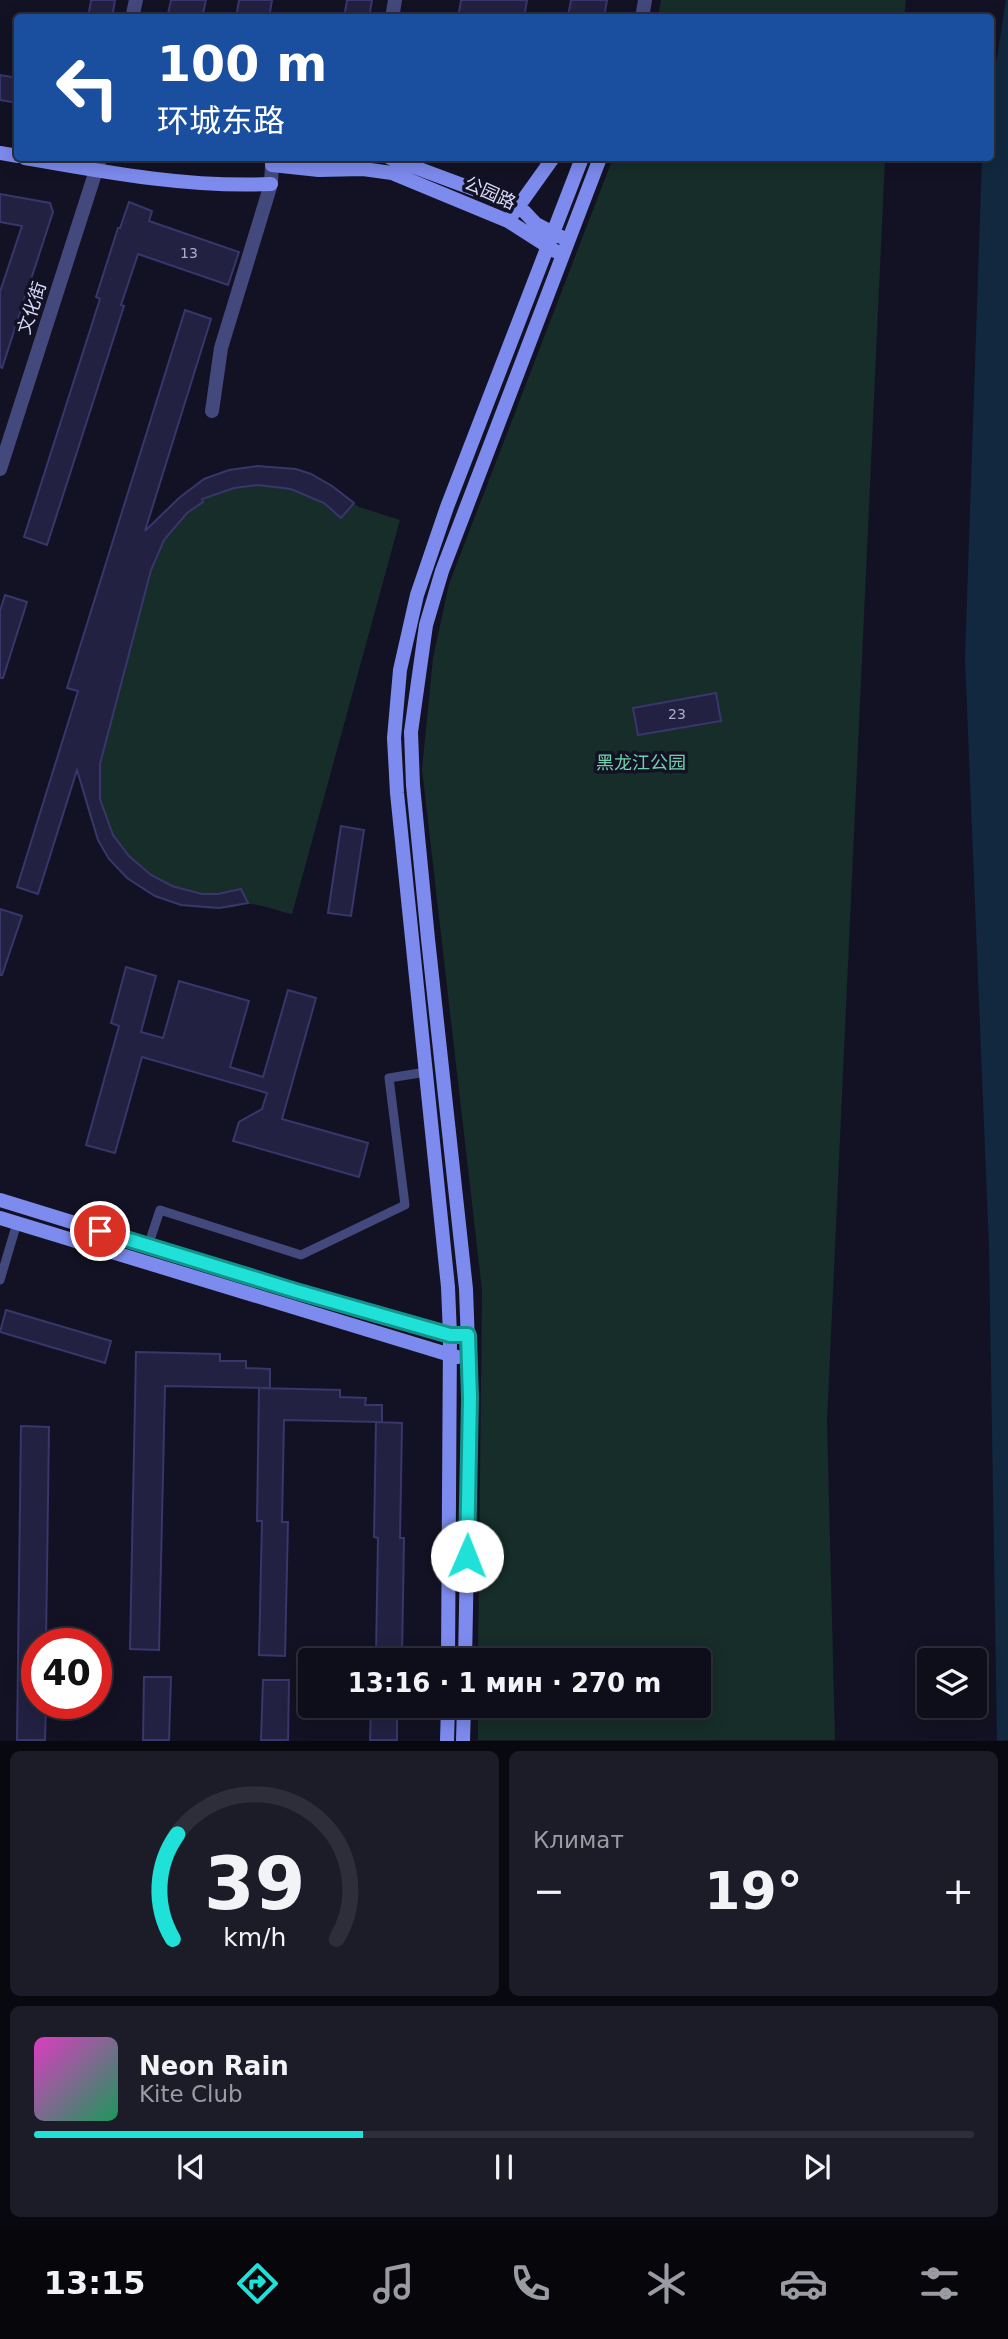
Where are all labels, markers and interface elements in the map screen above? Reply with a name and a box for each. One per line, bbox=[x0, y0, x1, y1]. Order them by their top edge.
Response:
text: 100 m bbox=[157, 36, 327, 93]
icon: left bbox=[42, 42, 133, 133]
text: 环城东路 bbox=[157, 102, 285, 140]
street label: 公园路 bbox=[461, 172, 519, 213]
house number: 13 bbox=[180, 245, 198, 261]
street label: 文化街 bbox=[13, 279, 50, 337]
house number: 23 bbox=[668, 706, 686, 722]
park label: 黑龙江公园 bbox=[596, 752, 686, 773]
pin bbox=[70, 1201, 130, 1261]
icon: arrive bbox=[81, 1212, 119, 1250]
position arrow bbox=[430, 1519, 504, 1593]
speed limit sign: 40 bbox=[21, 1628, 112, 1719]
map controls bbox=[917, 1648, 987, 1718]
button: layers bbox=[917, 1648, 987, 1718]
text: 13:16 · 1 мин · 270 m bbox=[348, 1668, 661, 1698]
text: Климат bbox=[533, 1827, 624, 1853]
text: 39 bbox=[204, 1842, 305, 1927]
text: 19° bbox=[704, 1861, 803, 1921]
text: − bbox=[533, 1869, 565, 1913]
text: + bbox=[942, 1869, 974, 1913]
text: km/h bbox=[223, 1923, 286, 1952]
text: Neon Rain bbox=[139, 2051, 289, 2081]
text: Kite Club bbox=[139, 2081, 243, 2107]
icon: previous bbox=[172, 2148, 210, 2186]
icon: pause bbox=[485, 2148, 523, 2186]
icon: next bbox=[798, 2148, 836, 2186]
icon: directions bbox=[233, 2259, 282, 2308]
icon: music bbox=[369, 2259, 418, 2308]
icon: phone bbox=[506, 2259, 555, 2308]
icon: climate bbox=[642, 2259, 691, 2308]
icon: car bbox=[779, 2259, 828, 2308]
icon: filters bbox=[915, 2259, 964, 2308]
text: 13:15 bbox=[44, 2264, 146, 2302]

